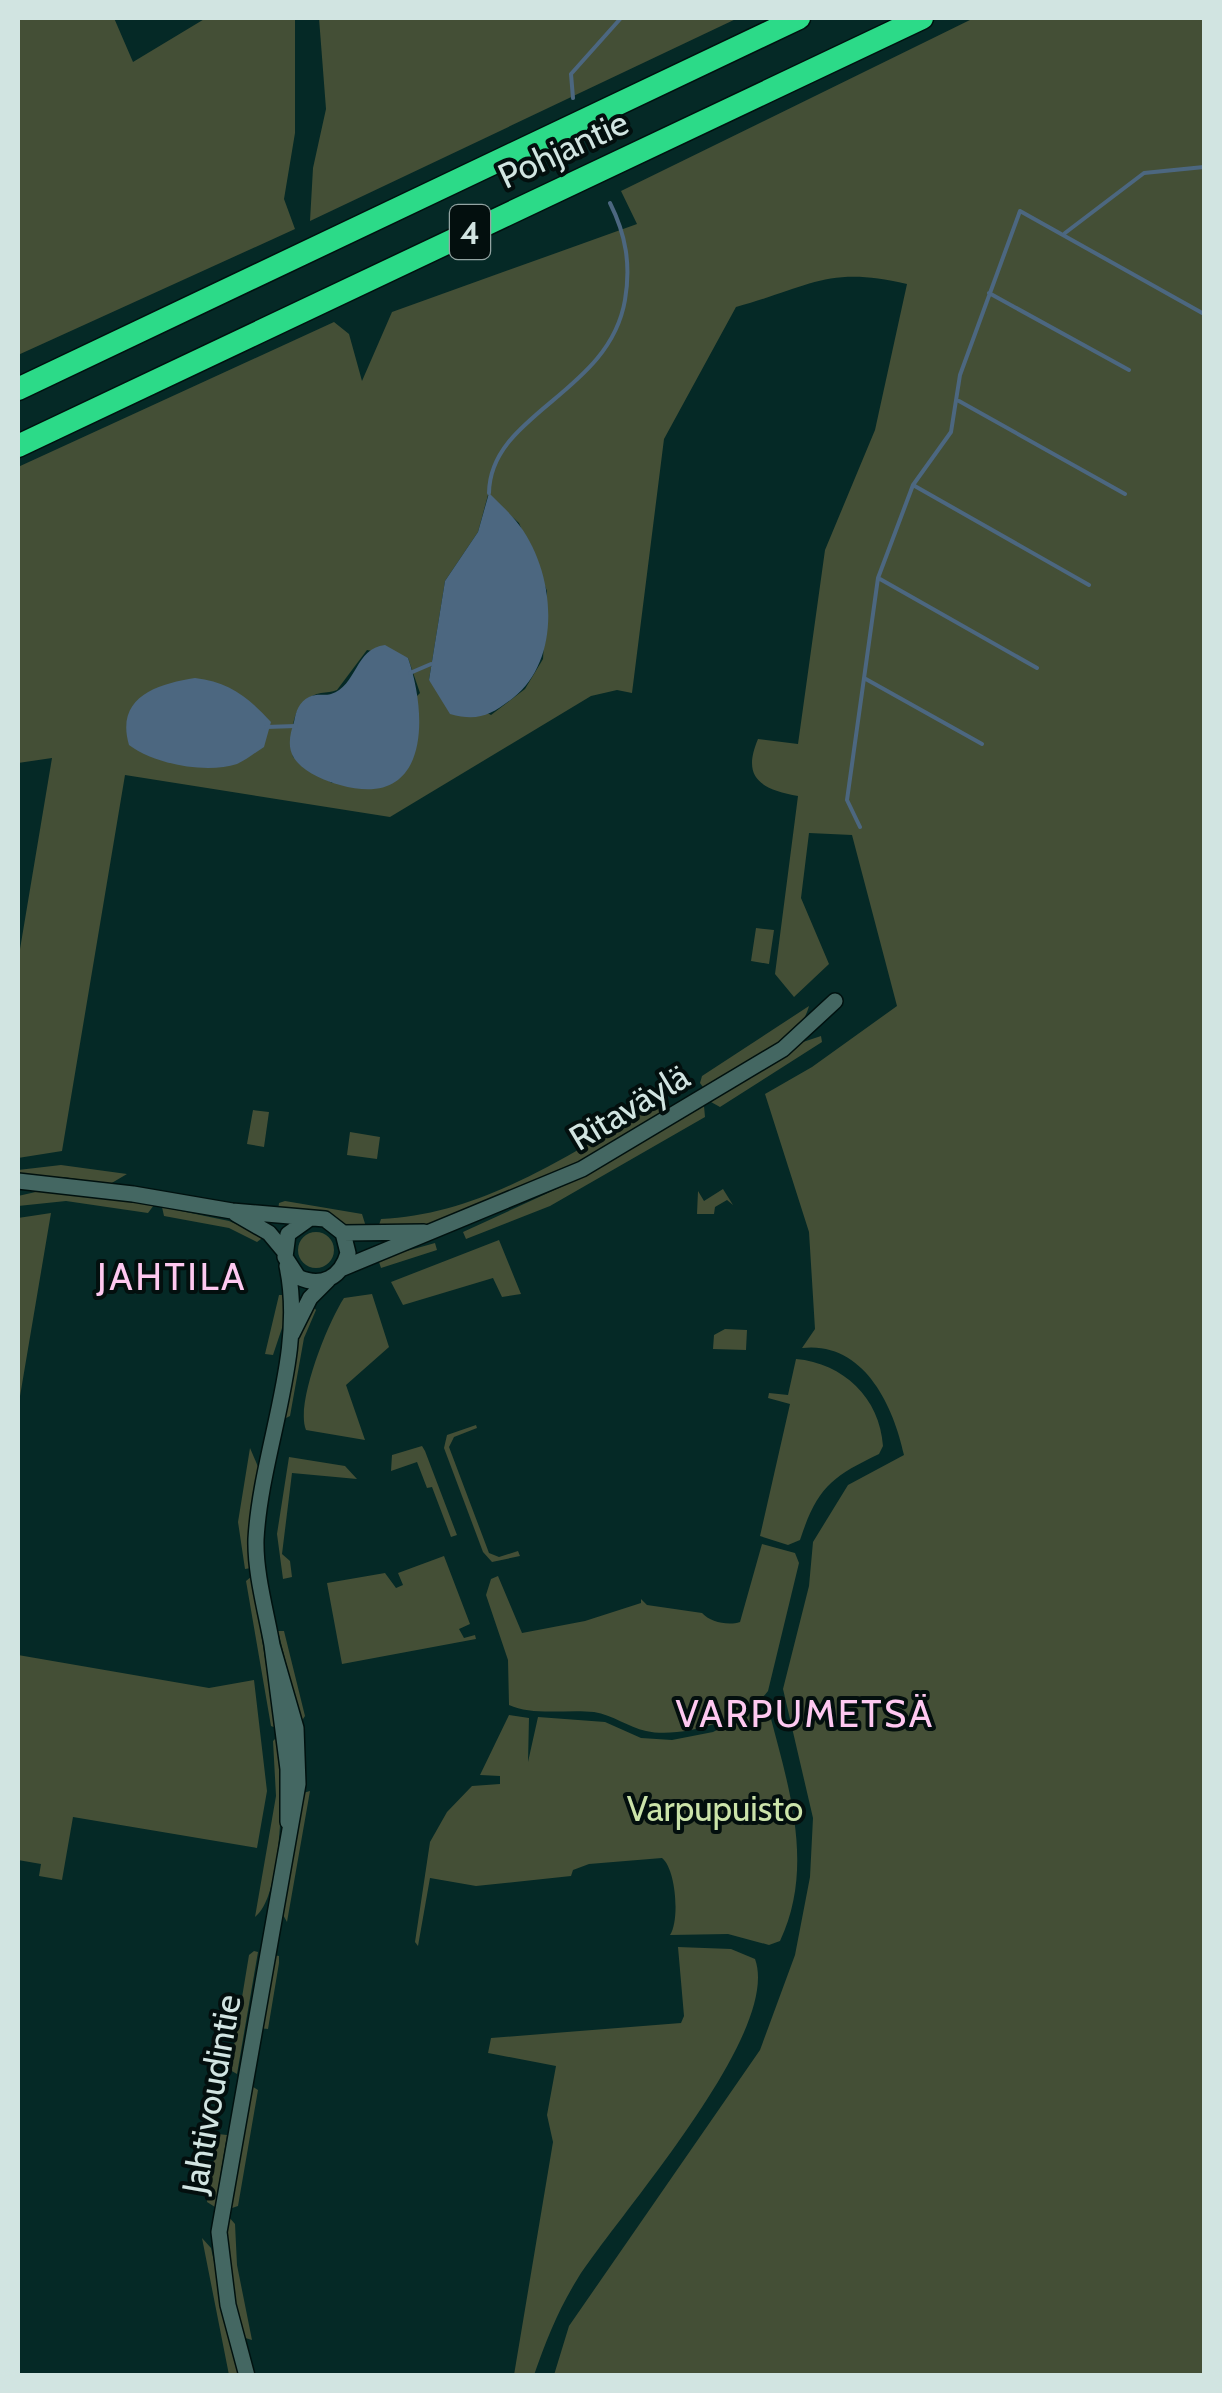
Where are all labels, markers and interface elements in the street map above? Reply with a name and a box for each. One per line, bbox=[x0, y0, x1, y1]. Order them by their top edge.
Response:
street label: Pohjantie bbox=[491, 100, 635, 198]
road number: 4 bbox=[450, 205, 490, 259]
street label: Ritaväylä bbox=[561, 1054, 697, 1159]
district label: JAHTILA bbox=[96, 1253, 247, 1300]
district label: VARPUMETSÄ bbox=[675, 1690, 935, 1737]
park label: Varpupuisto bbox=[627, 1787, 803, 1830]
street label: Jahtivoudintie bbox=[172, 1991, 250, 2198]

